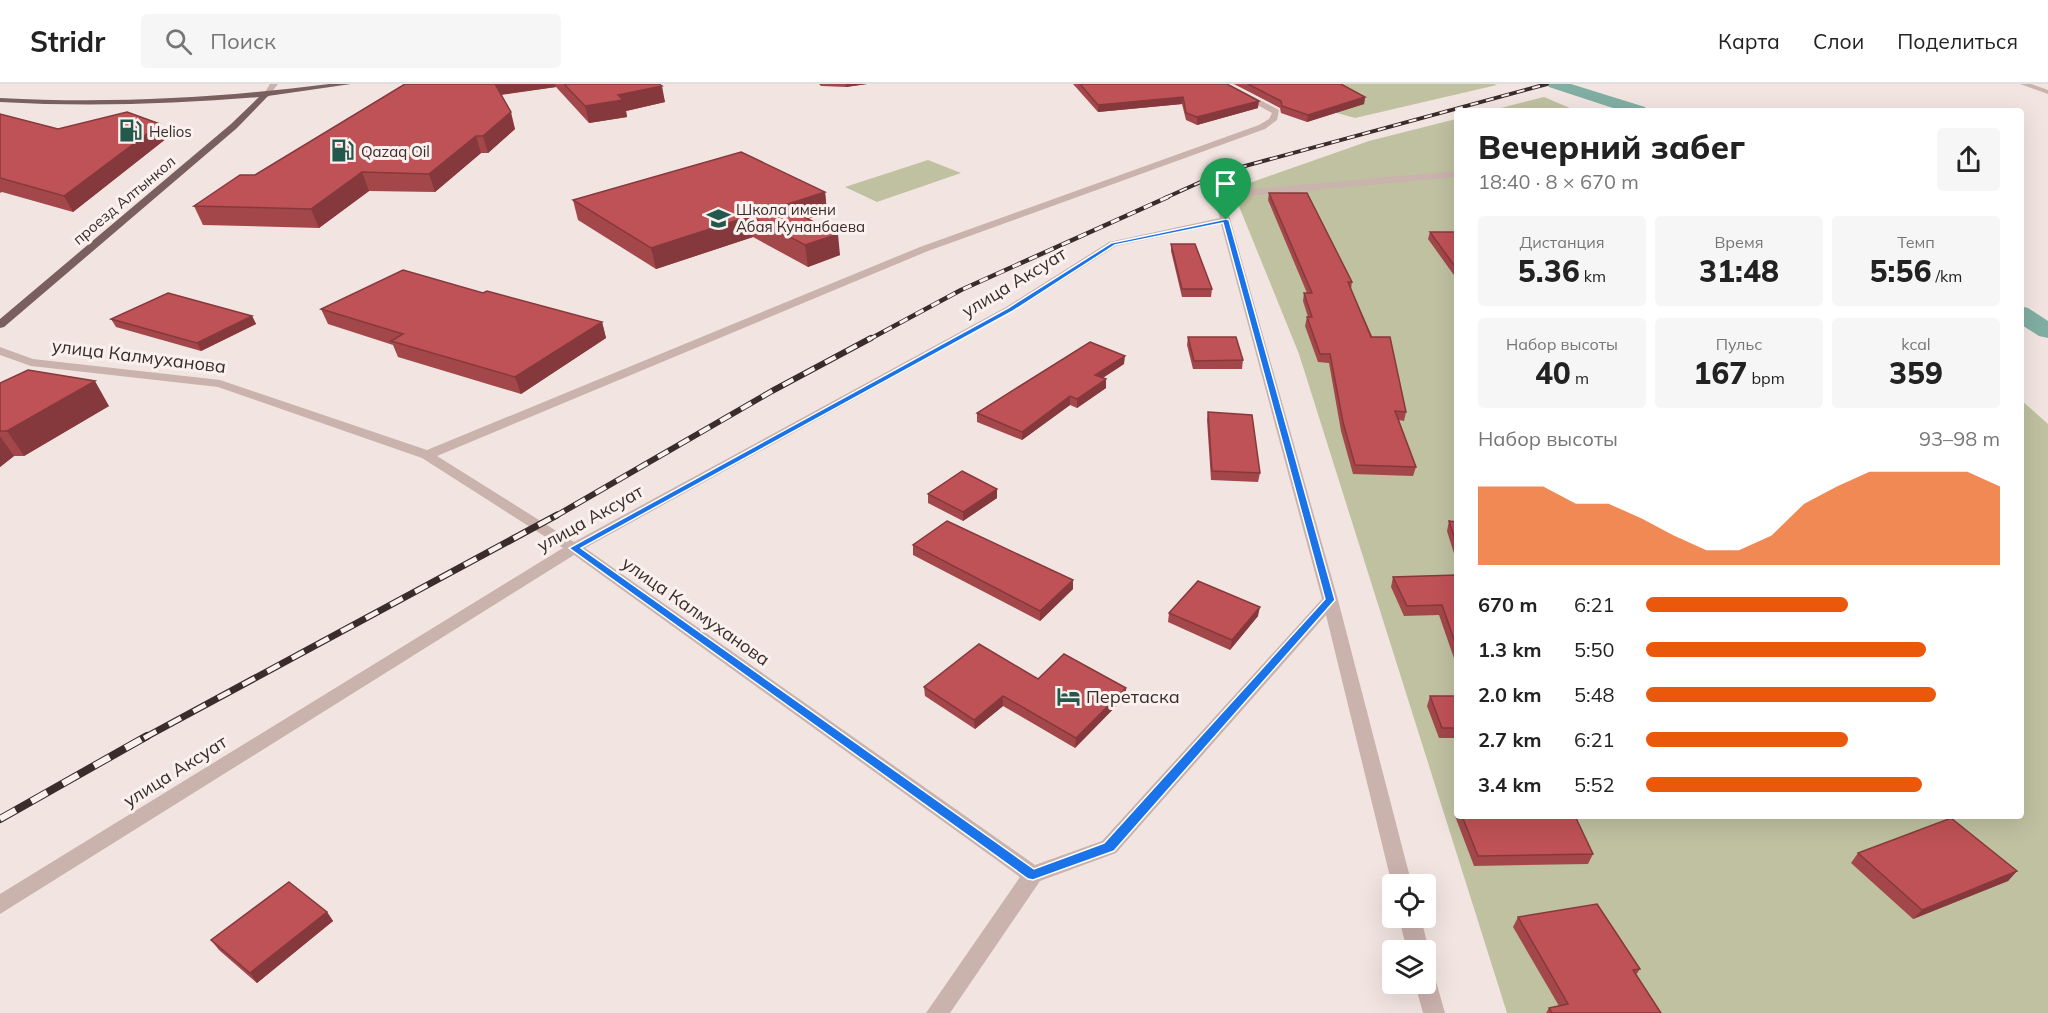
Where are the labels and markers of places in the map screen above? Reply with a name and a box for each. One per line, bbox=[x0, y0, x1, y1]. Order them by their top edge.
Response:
fuel station icon: Helios bbox=[118, 118, 144, 144]
place label: Helios bbox=[149, 122, 192, 141]
fuel station icon: Qazaq Oil bbox=[330, 138, 356, 164]
place label: Qazaq Oil bbox=[361, 142, 430, 161]
pin bbox=[1200, 158, 1251, 220]
place label: Школа имени Абая Кунанбаева bbox=[736, 200, 865, 236]
school or university icon: Школа имени Абая Кунанбаева bbox=[705, 205, 731, 231]
hotel icon: Перетаска bbox=[1055, 683, 1081, 709]
place label: Перетаска bbox=[1086, 685, 1180, 708]

